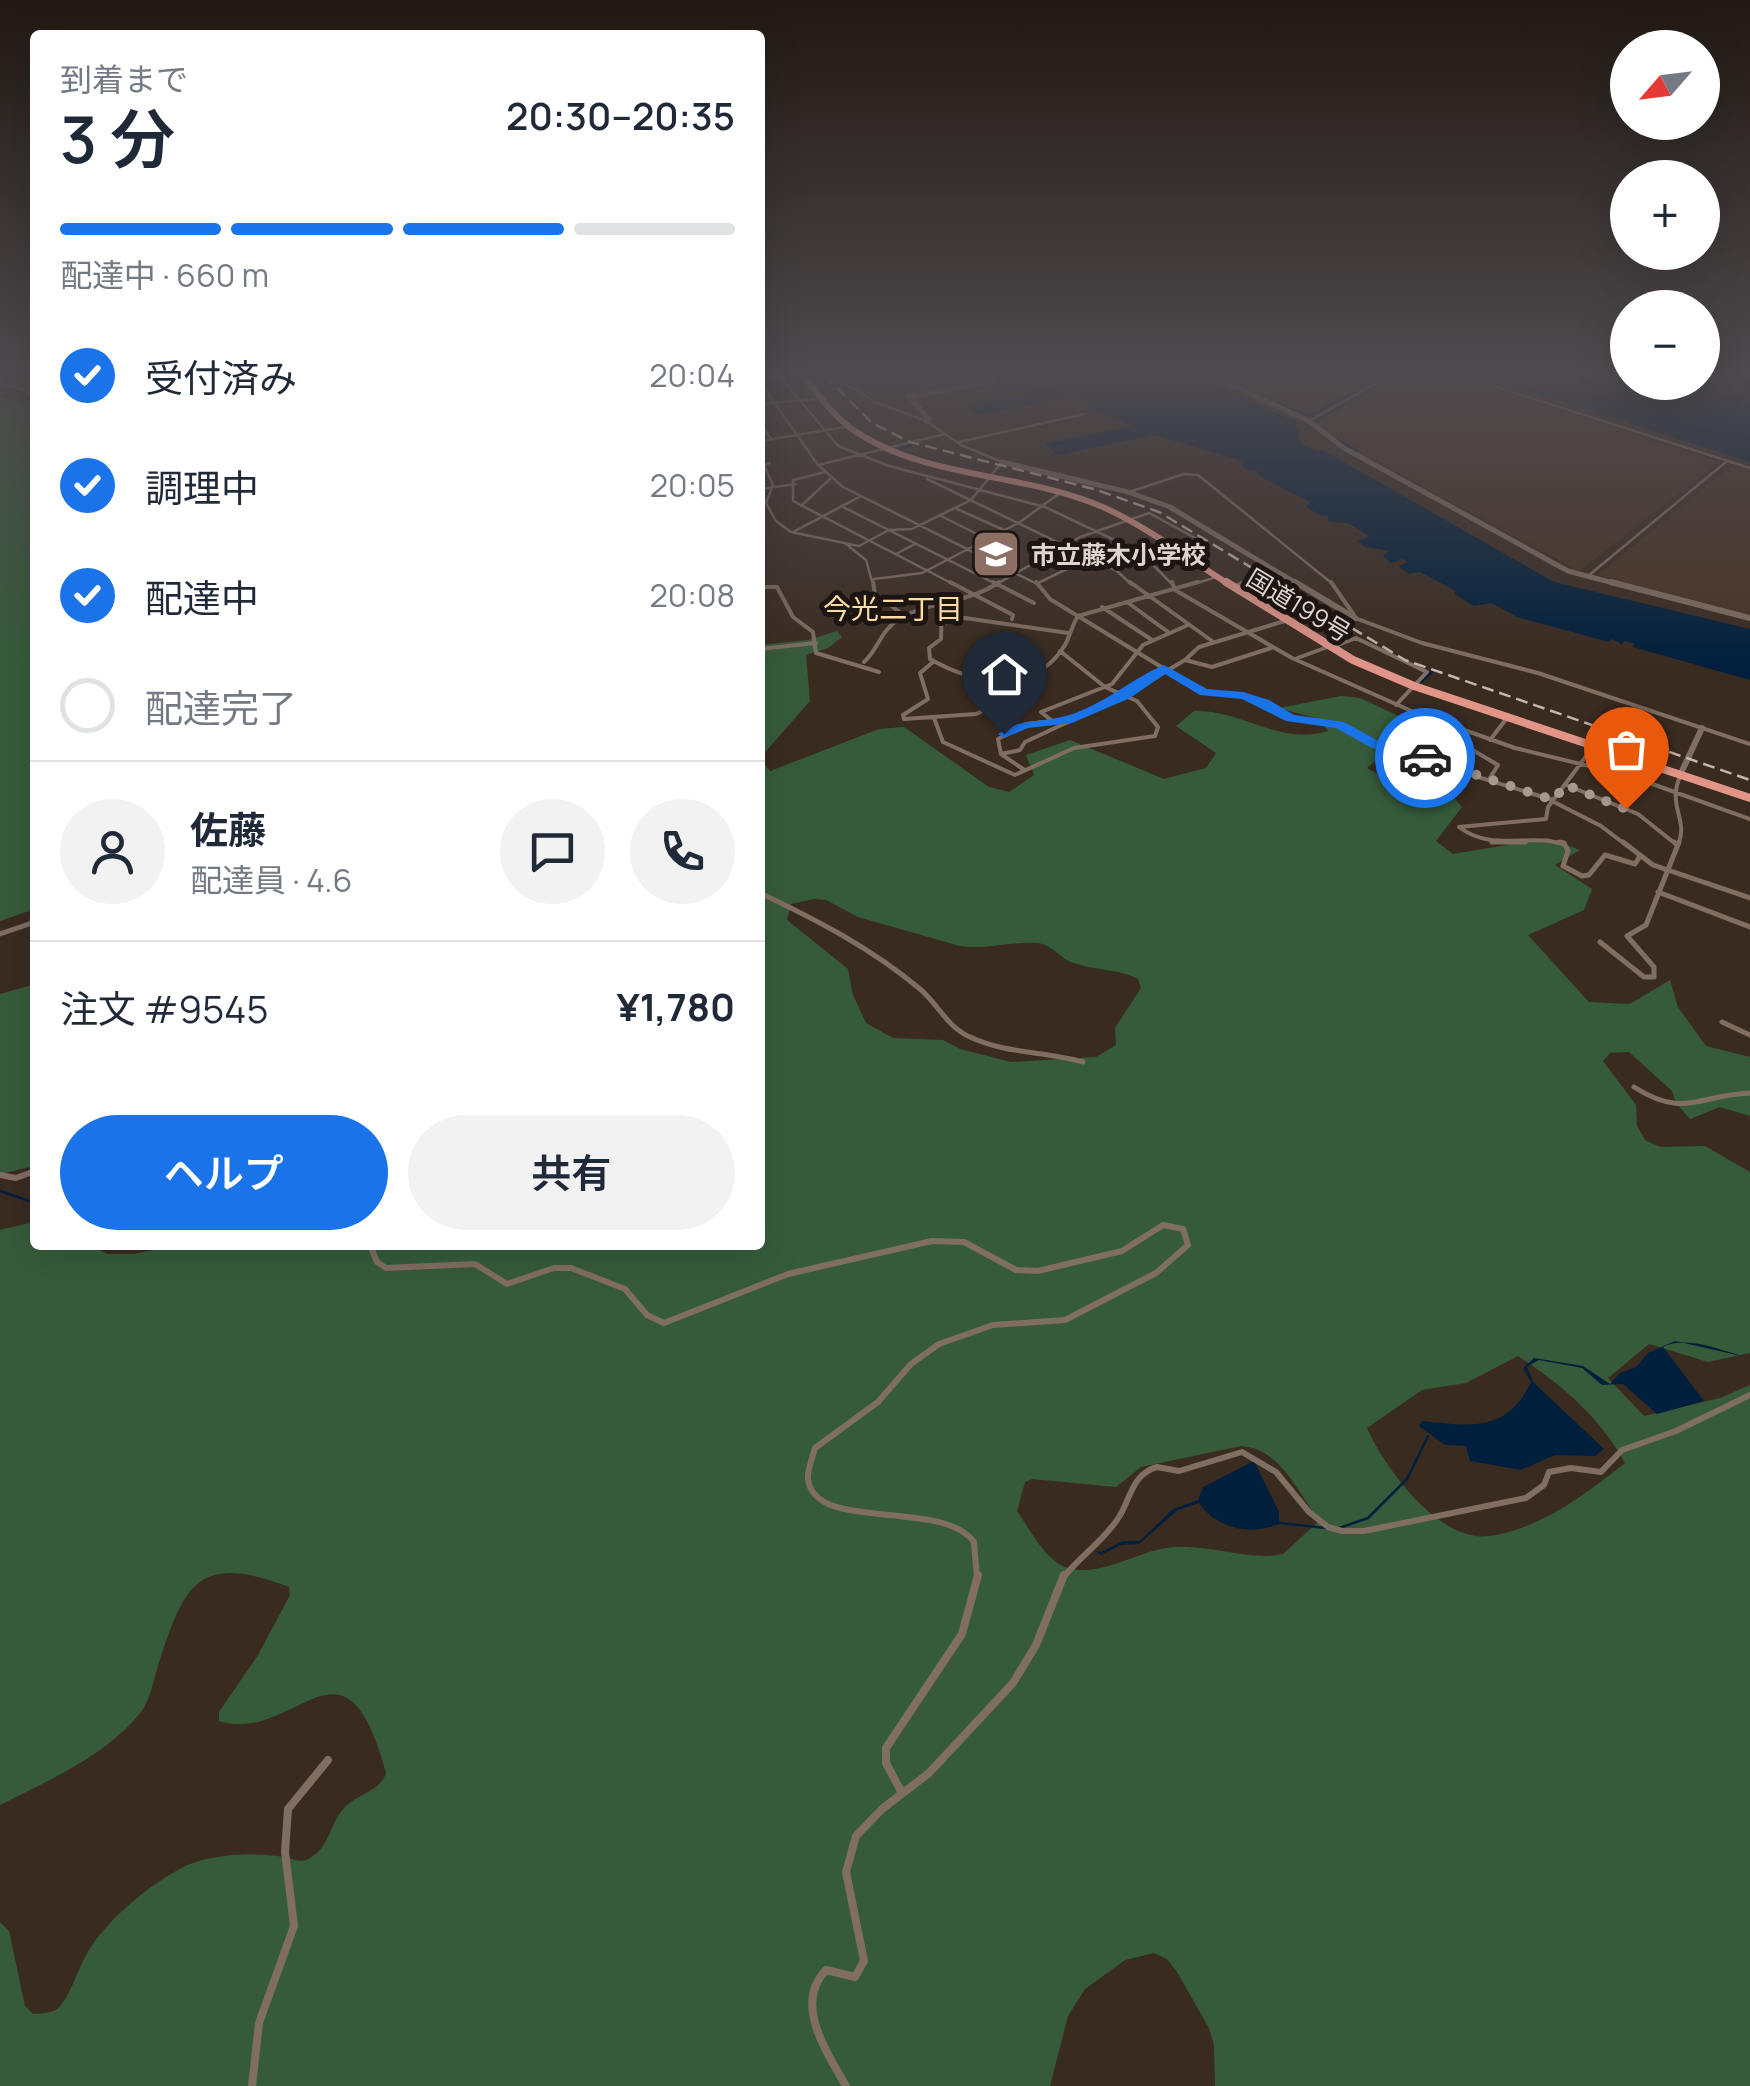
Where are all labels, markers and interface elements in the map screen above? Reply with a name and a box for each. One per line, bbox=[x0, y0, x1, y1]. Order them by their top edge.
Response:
north arrow bbox=[1610, 30, 1720, 140]
map controls bbox=[1610, 30, 1720, 400]
text: 到着まで bbox=[60, 57, 188, 101]
text: 20:30–20:35 bbox=[506, 89, 735, 141]
text: 3 分 bbox=[60, 94, 175, 183]
button: + bbox=[1610, 160, 1720, 270]
text: 配達中 · 660 m bbox=[60, 253, 269, 297]
button: − bbox=[1610, 290, 1720, 400]
icon: check bbox=[60, 348, 115, 403]
text: 受付済み bbox=[145, 351, 297, 403]
text: 20:04 bbox=[649, 353, 735, 397]
icon: check bbox=[60, 458, 115, 513]
text: 調理中 bbox=[145, 461, 259, 513]
text: 20:05 bbox=[650, 463, 735, 507]
school or university icon: 市立藤木小学校 bbox=[970, 528, 1022, 580]
place label: 市立藤木小学校 bbox=[1031, 537, 1206, 572]
street label: 国道199号 bbox=[1240, 560, 1358, 650]
icon: check bbox=[60, 568, 115, 623]
text: 配達中 bbox=[145, 571, 259, 623]
text: 20:08 bbox=[650, 573, 735, 617]
district label: 今光二丁目 bbox=[823, 589, 963, 627]
pin bbox=[962, 632, 1047, 735]
icon: home bbox=[977, 647, 1032, 702]
text: 配達完了 bbox=[145, 681, 297, 733]
pin bbox=[1584, 707, 1669, 810]
courier bbox=[1375, 708, 1475, 808]
icon: bag bbox=[1599, 722, 1654, 777]
icon: car bbox=[1398, 731, 1453, 786]
button: person bbox=[60, 799, 165, 904]
button: chat bbox=[500, 799, 605, 904]
button: phone bbox=[630, 799, 735, 904]
text: 佐藤 bbox=[190, 803, 266, 855]
text: 配達員 · 4.6 bbox=[190, 858, 352, 902]
text: ¥1,780 bbox=[617, 980, 735, 1032]
text: 注文 #9545 bbox=[60, 982, 268, 1034]
button: ヘルプ bbox=[60, 1115, 388, 1230]
button: 共有 bbox=[408, 1115, 735, 1230]

